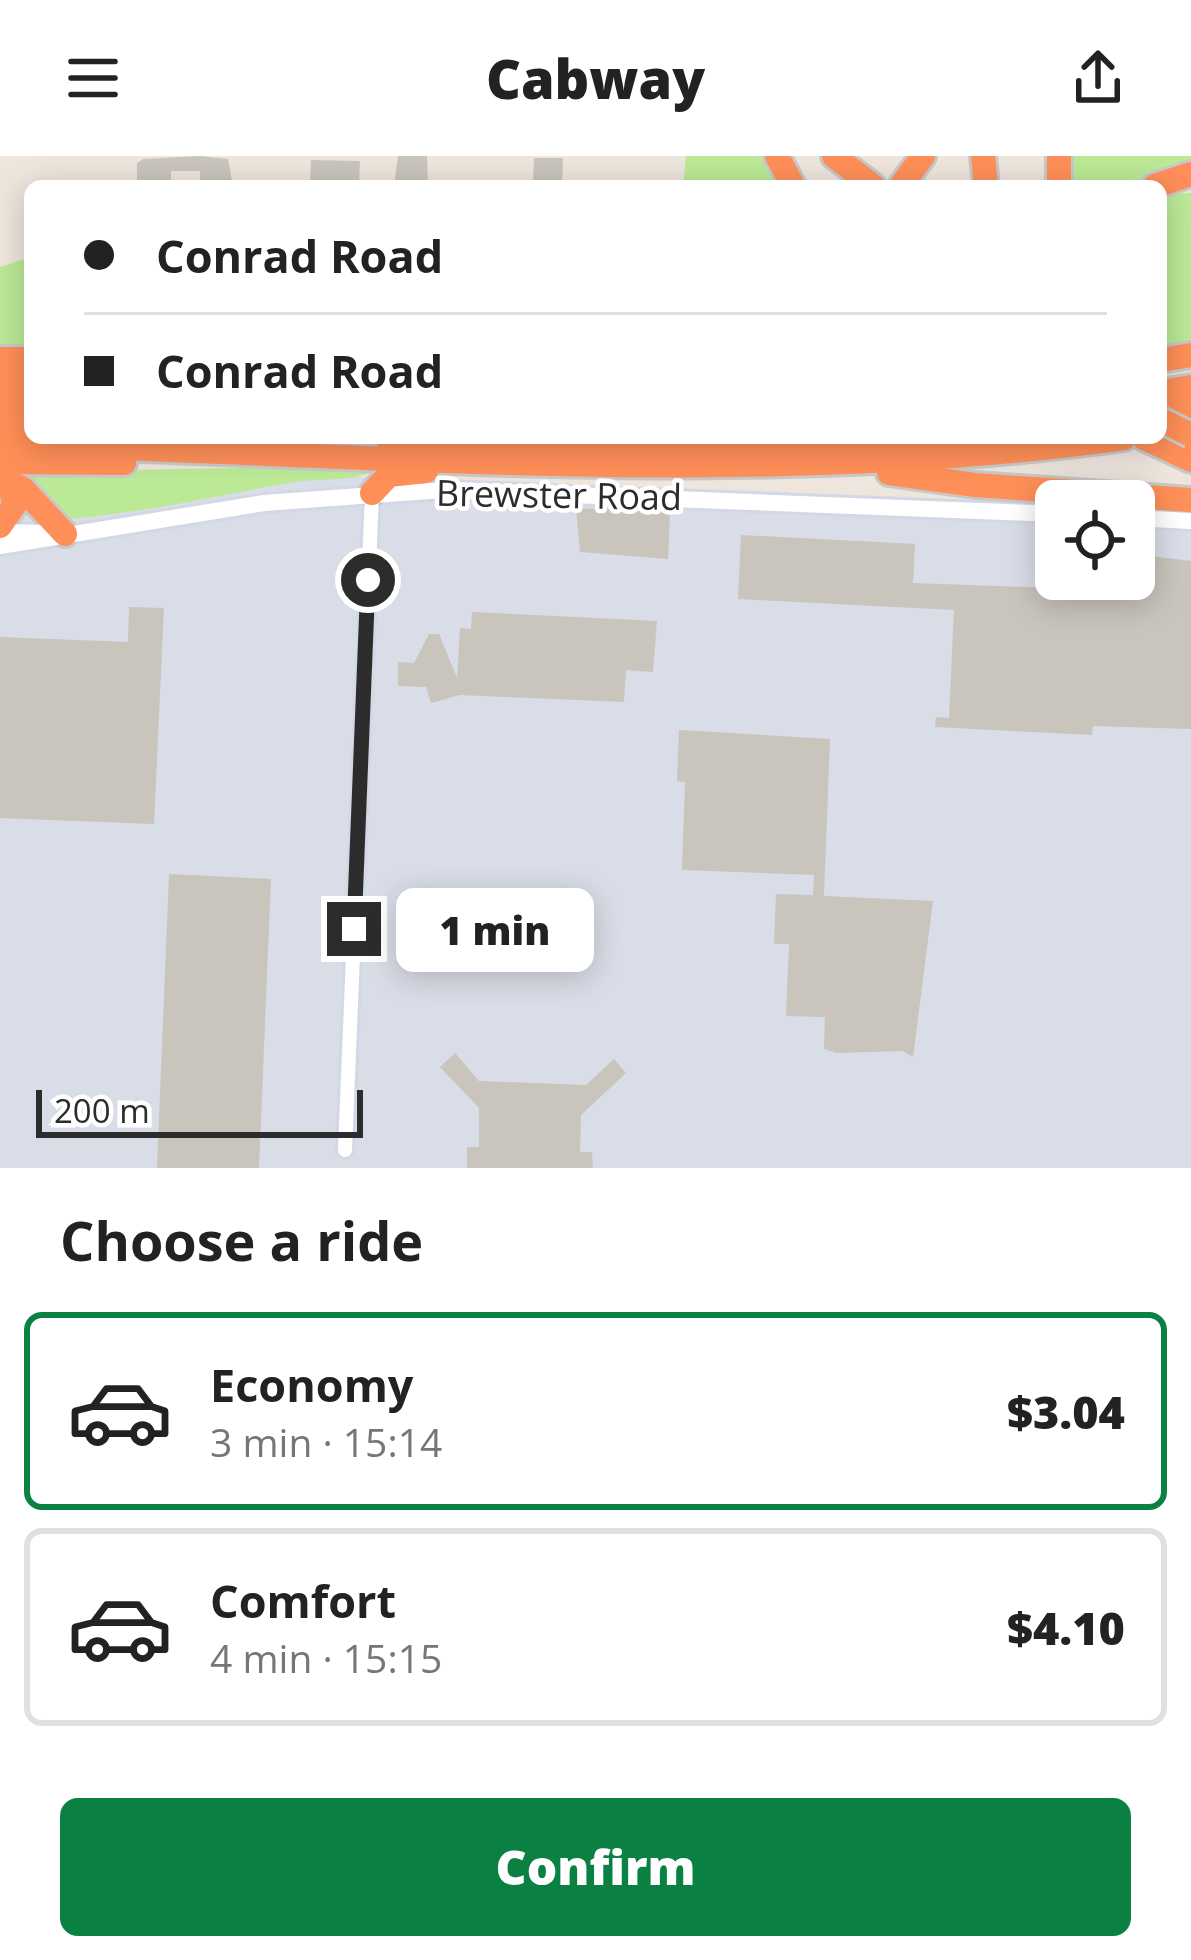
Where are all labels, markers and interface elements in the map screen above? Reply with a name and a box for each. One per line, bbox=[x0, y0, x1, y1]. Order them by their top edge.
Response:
text: Cabway bbox=[486, 41, 705, 115]
icon: menu bbox=[60, 45, 126, 111]
icon: share bbox=[1065, 45, 1131, 111]
text: Conrad Road bbox=[156, 225, 443, 286]
text: Conrad Road bbox=[156, 340, 443, 401]
street label: Brewster Road bbox=[435, 468, 683, 521]
map controls bbox=[1035, 480, 1155, 600]
button: locate bbox=[1035, 480, 1155, 600]
route start bbox=[341, 553, 395, 607]
callout: 1 min bbox=[396, 887, 594, 971]
route end bbox=[327, 902, 381, 956]
text: 1 min bbox=[440, 903, 550, 956]
scale bar bbox=[36, 1084, 363, 1137]
text: 200 m bbox=[54, 1088, 150, 1133]
text: Choose a ride bbox=[60, 1203, 423, 1277]
text: Economy bbox=[210, 1354, 413, 1415]
icon: car bbox=[66, 1357, 174, 1465]
text: $3.04 bbox=[1007, 1381, 1125, 1442]
text: 3 min · 15:14 bbox=[210, 1415, 442, 1468]
text: Comfort bbox=[210, 1570, 396, 1631]
icon: car bbox=[66, 1573, 174, 1681]
text: $4.10 bbox=[1007, 1597, 1125, 1658]
text: 4 min · 15:15 bbox=[210, 1631, 442, 1684]
button: Confirm bbox=[60, 1798, 1131, 1936]

